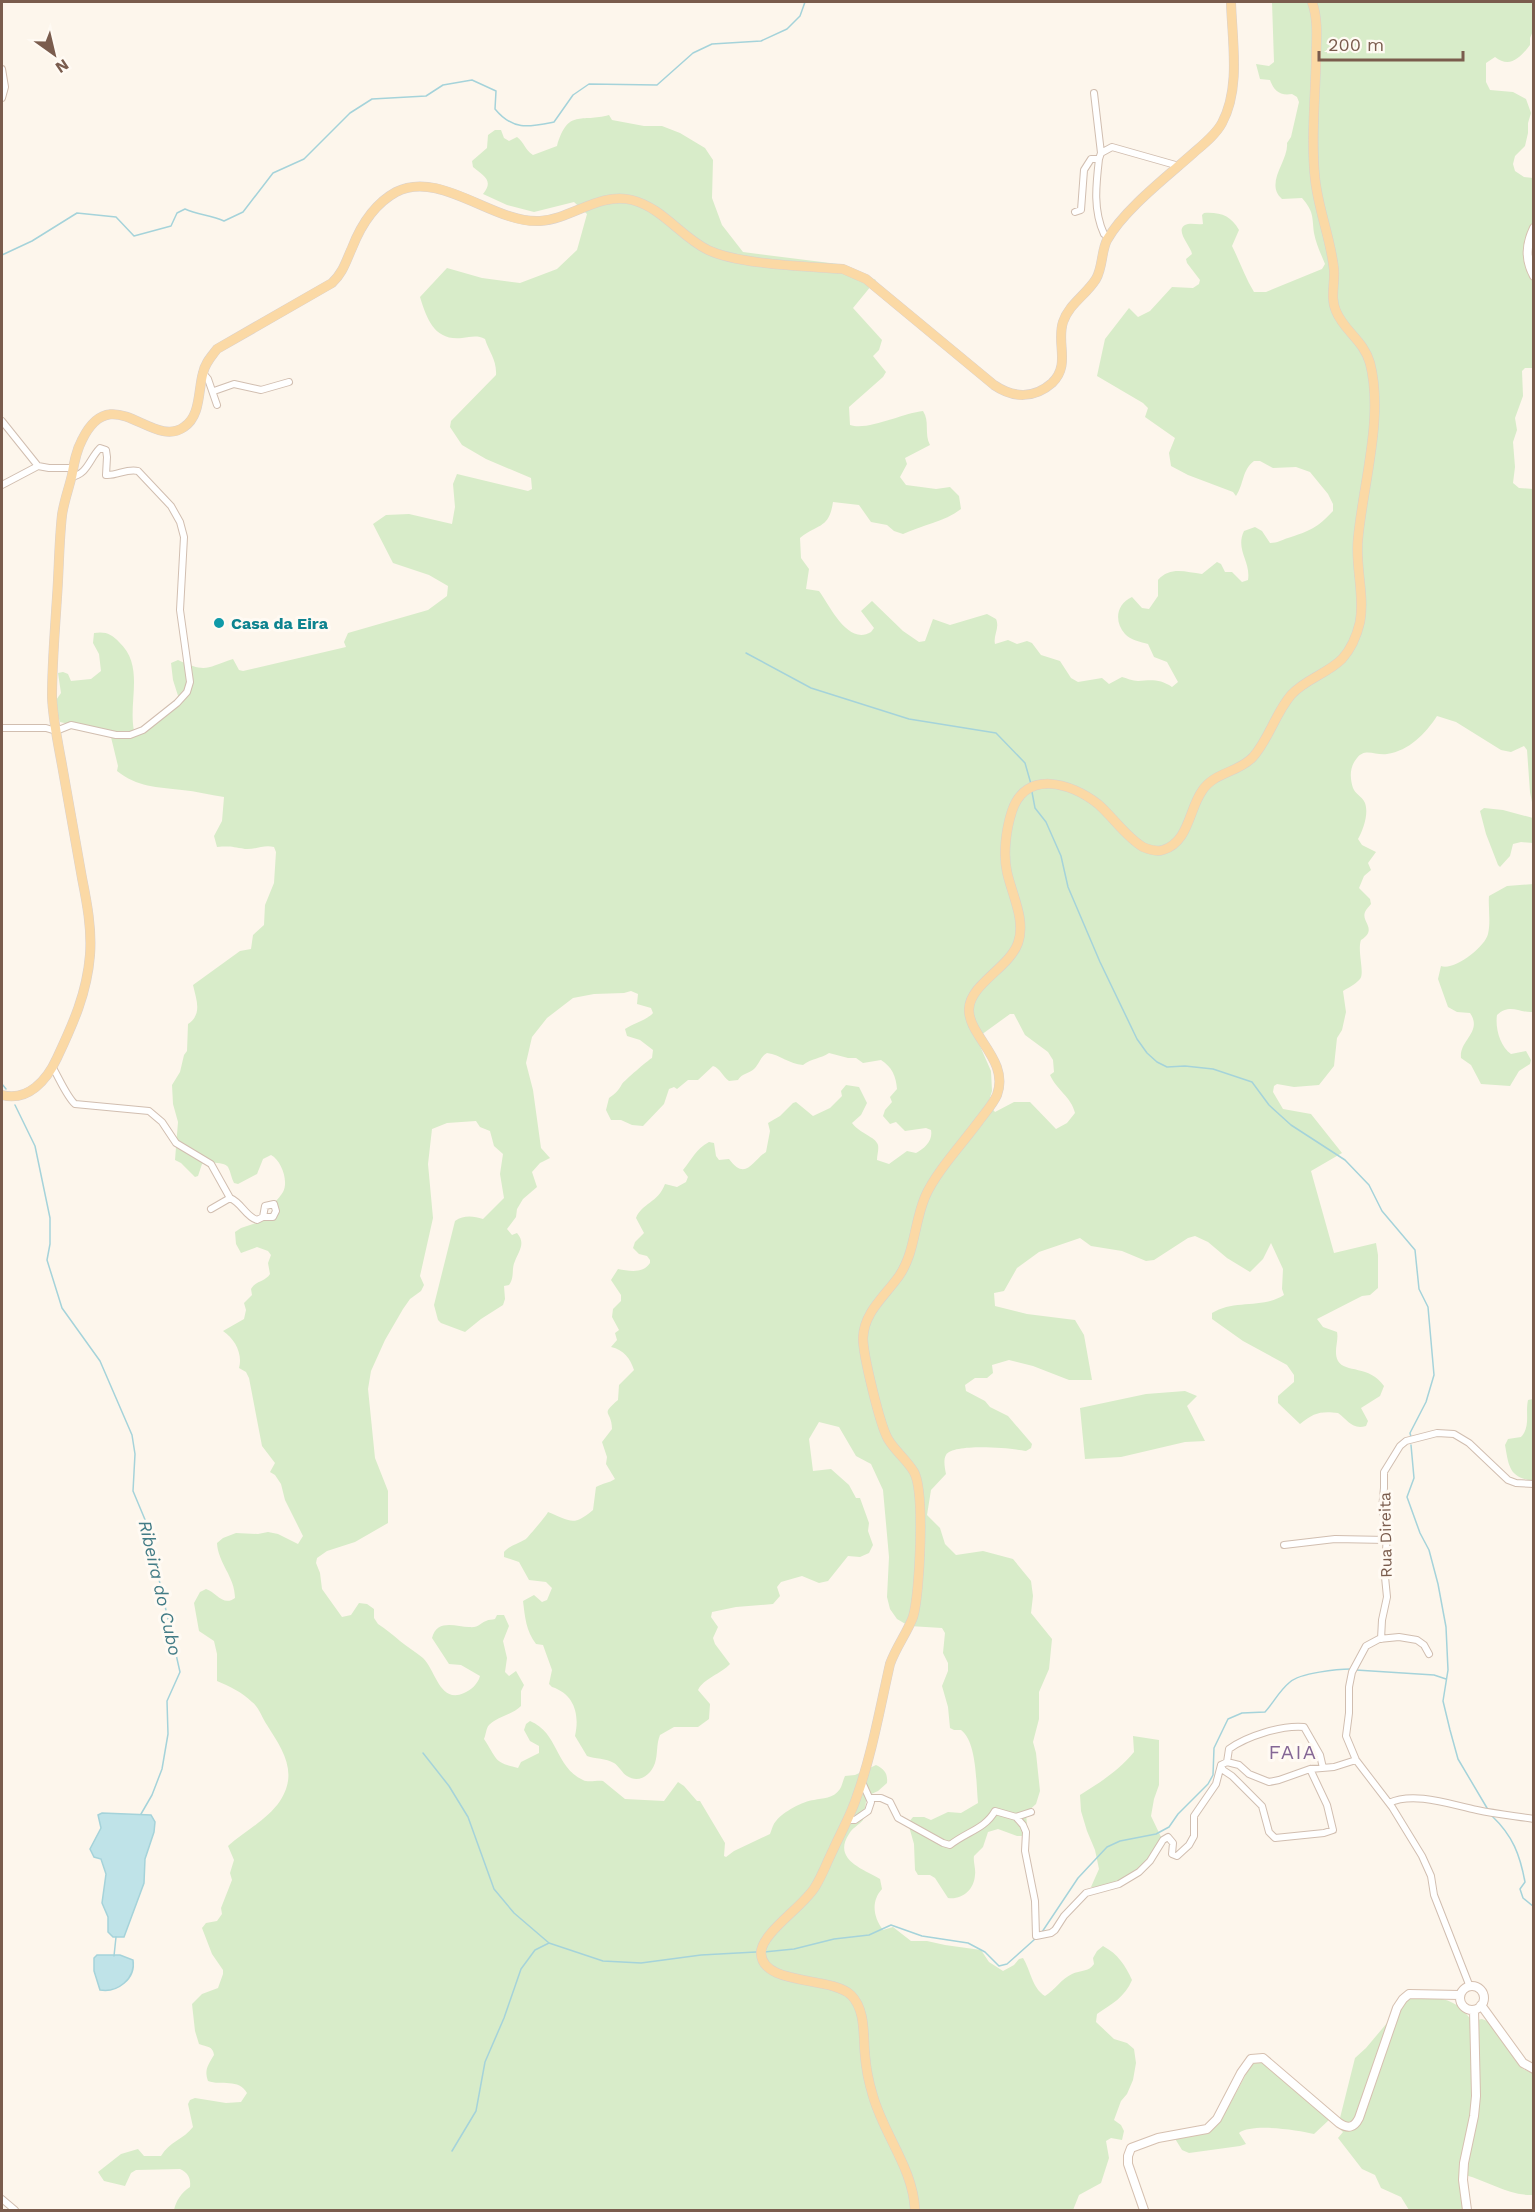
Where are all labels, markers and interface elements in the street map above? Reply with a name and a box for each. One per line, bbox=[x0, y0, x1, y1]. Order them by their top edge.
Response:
north arrow bbox=[24, 24, 84, 84]
scale bar bbox=[1319, 24, 1463, 62]
text: 200 m bbox=[1328, 34, 1384, 55]
text: N bbox=[52, 55, 72, 77]
place label: Casa da Eira bbox=[231, 614, 329, 633]
marker: Casa da Eira bbox=[212, 616, 226, 630]
street label: Rua Direita bbox=[1375, 1492, 1396, 1578]
water label: Ribeira do Cubo bbox=[135, 1518, 186, 1658]
district label: FAIA bbox=[1268, 1740, 1318, 1764]

